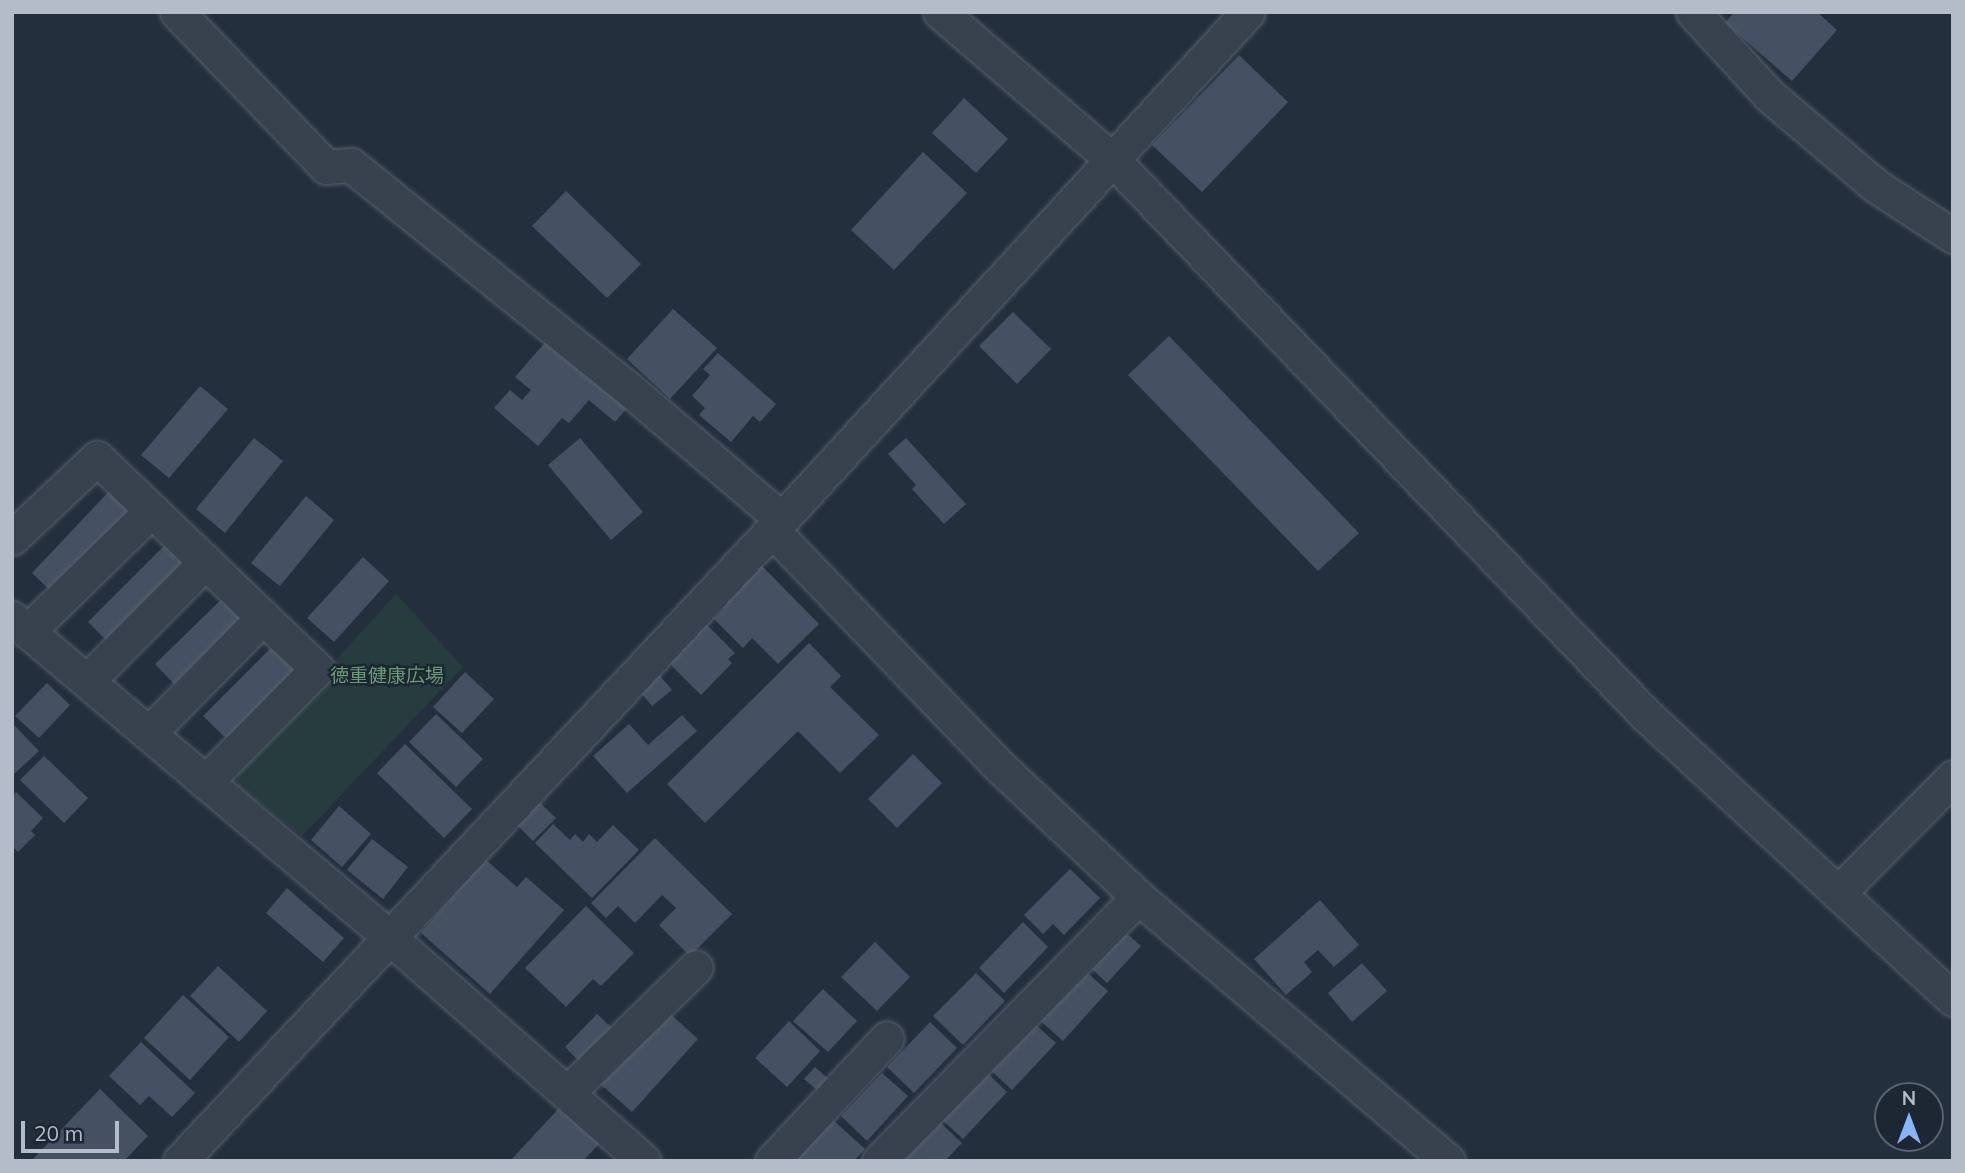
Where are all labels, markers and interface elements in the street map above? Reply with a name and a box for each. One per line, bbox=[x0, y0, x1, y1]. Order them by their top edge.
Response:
park label: 徳重健康広場 bbox=[330, 665, 444, 687]
north arrow bbox=[1874, 1082, 1944, 1152]
text: N bbox=[1902, 1086, 1916, 1110]
scale bar bbox=[24, 1106, 122, 1150]
text: 20 m bbox=[34, 1120, 83, 1146]

